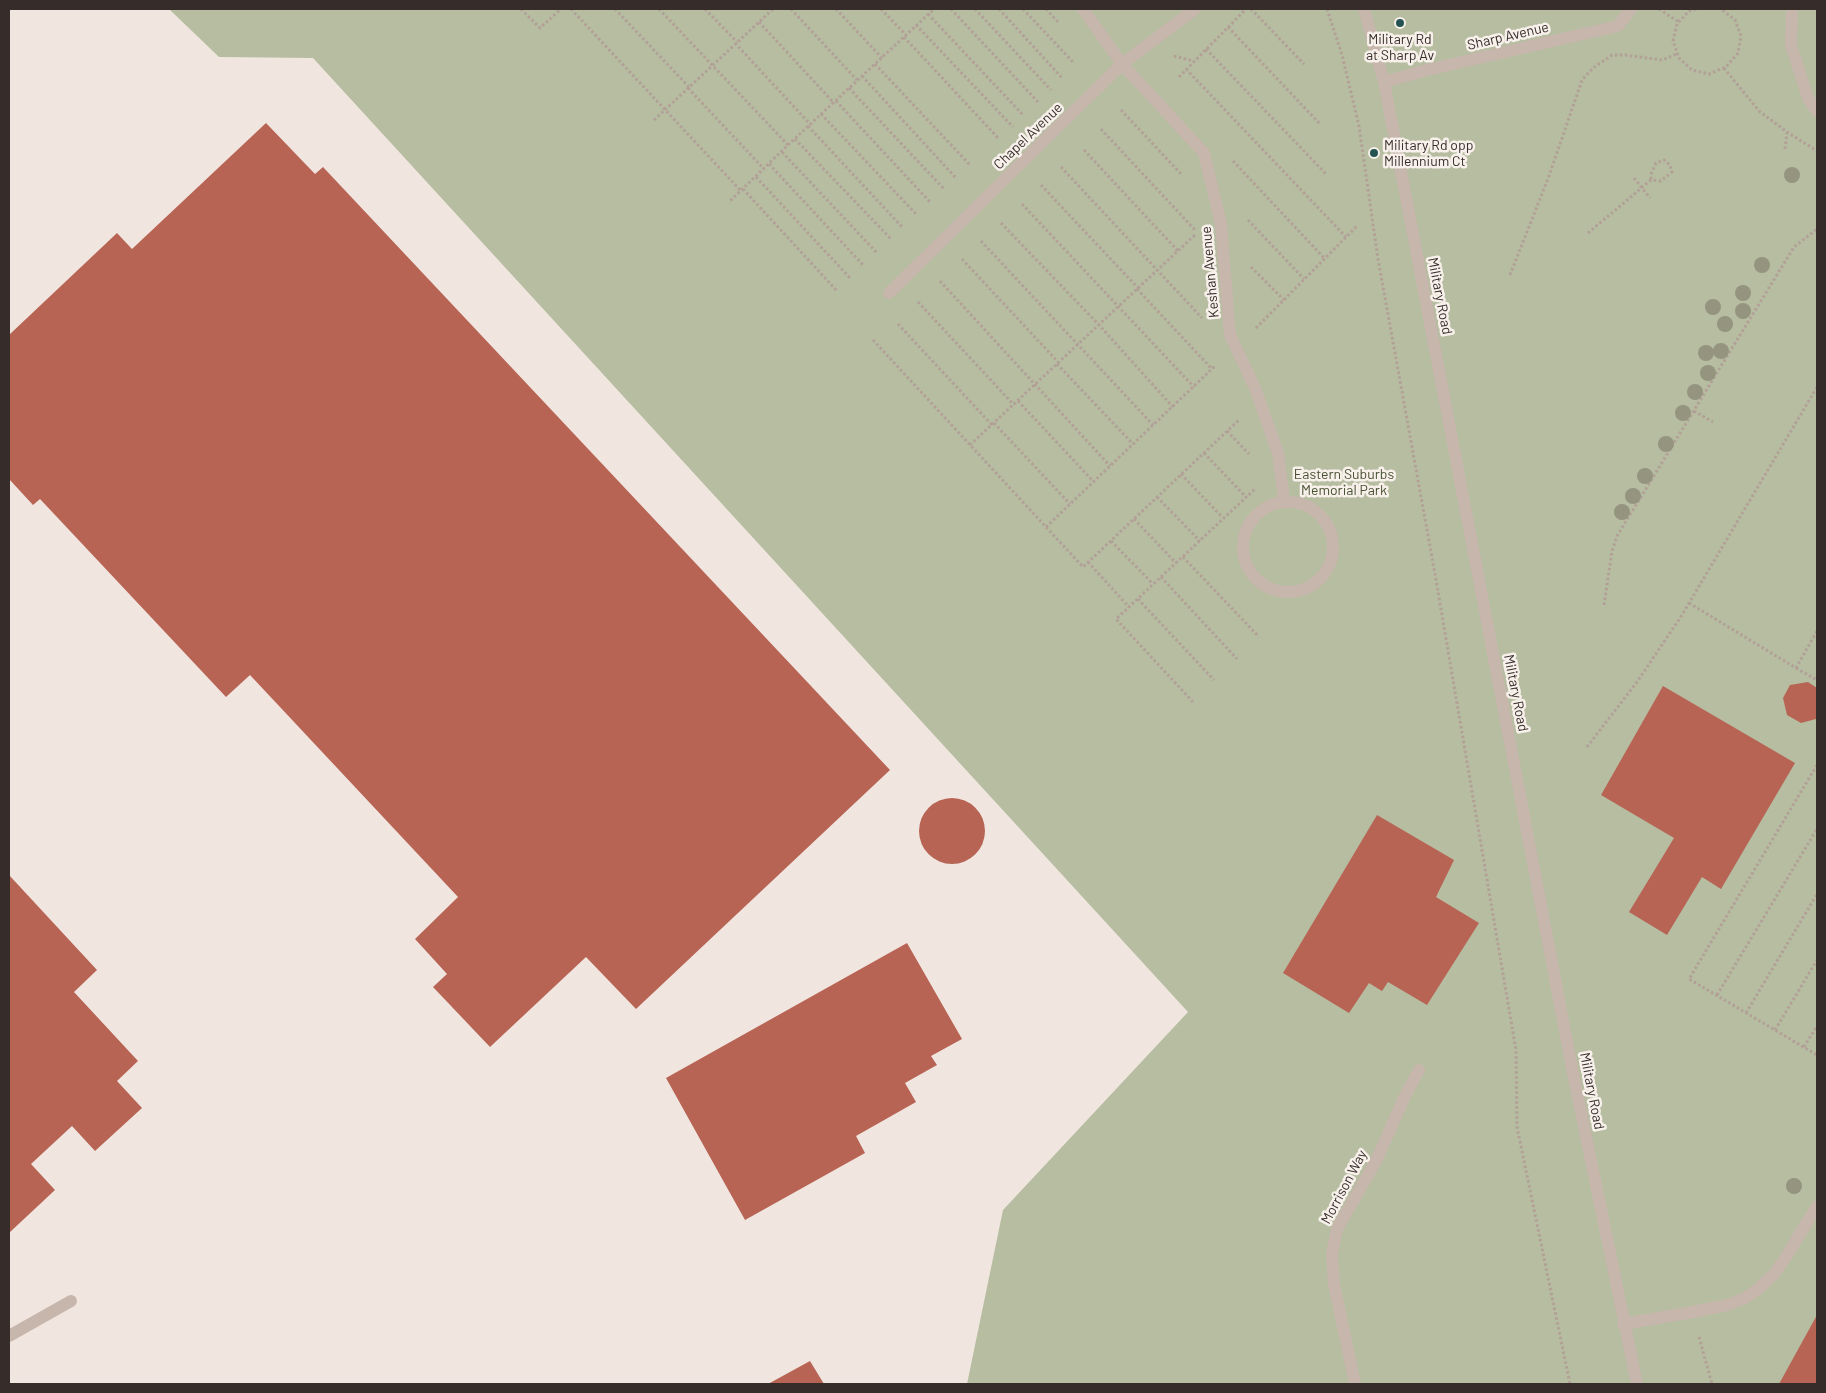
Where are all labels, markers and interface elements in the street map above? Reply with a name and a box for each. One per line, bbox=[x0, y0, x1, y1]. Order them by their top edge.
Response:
marker: Military Rd at Sharp Av bbox=[1394, 17, 1406, 29]
street label: Sharp Avenue bbox=[1466, 18, 1550, 54]
place label: Military Rd at Sharp Av bbox=[1366, 31, 1434, 64]
street label: Chapel Avenue bbox=[990, 99, 1066, 173]
place label: Military Rd opp Millennium Ct bbox=[1384, 137, 1473, 170]
marker: Military Rd opp Millennium Ct bbox=[1368, 147, 1380, 159]
street label: Keshan Avenue bbox=[1198, 225, 1222, 319]
street label: Military Road bbox=[1424, 256, 1456, 336]
park label: Eastern Suburbs Memorial Park bbox=[1294, 466, 1394, 498]
street label: Military Road bbox=[1500, 653, 1532, 733]
street label: Military Road bbox=[1576, 1051, 1608, 1131]
street label: Morrison Way bbox=[1318, 1147, 1370, 1227]

